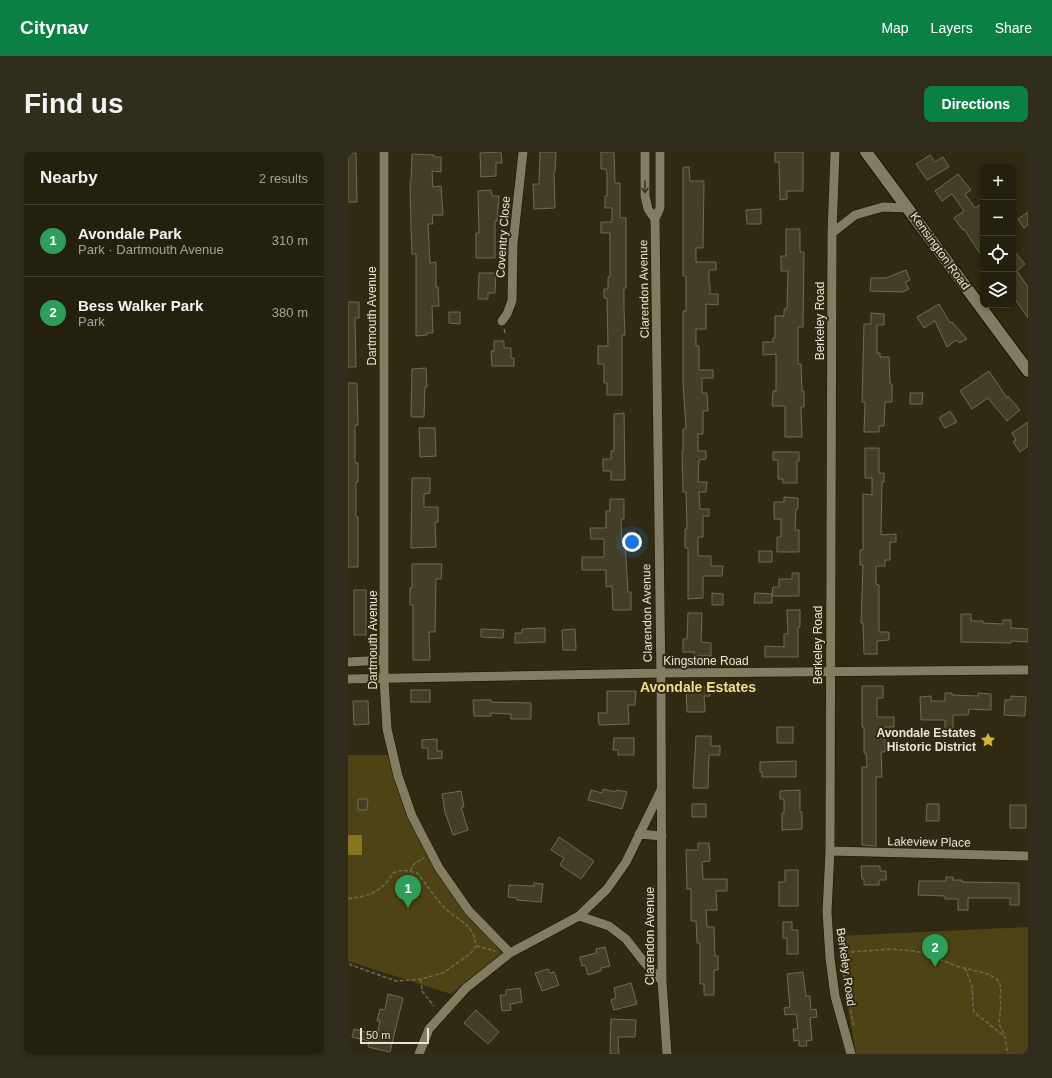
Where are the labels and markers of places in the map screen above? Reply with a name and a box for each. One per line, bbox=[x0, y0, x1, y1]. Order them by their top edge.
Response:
place label: Avondale Estates Historic District bbox=[876, 726, 976, 754]
place icon: Avondale Estates Historic District bbox=[979, 731, 997, 749]
pin: 1 bbox=[395, 875, 421, 908]
pin: 2 bbox=[922, 934, 948, 967]

